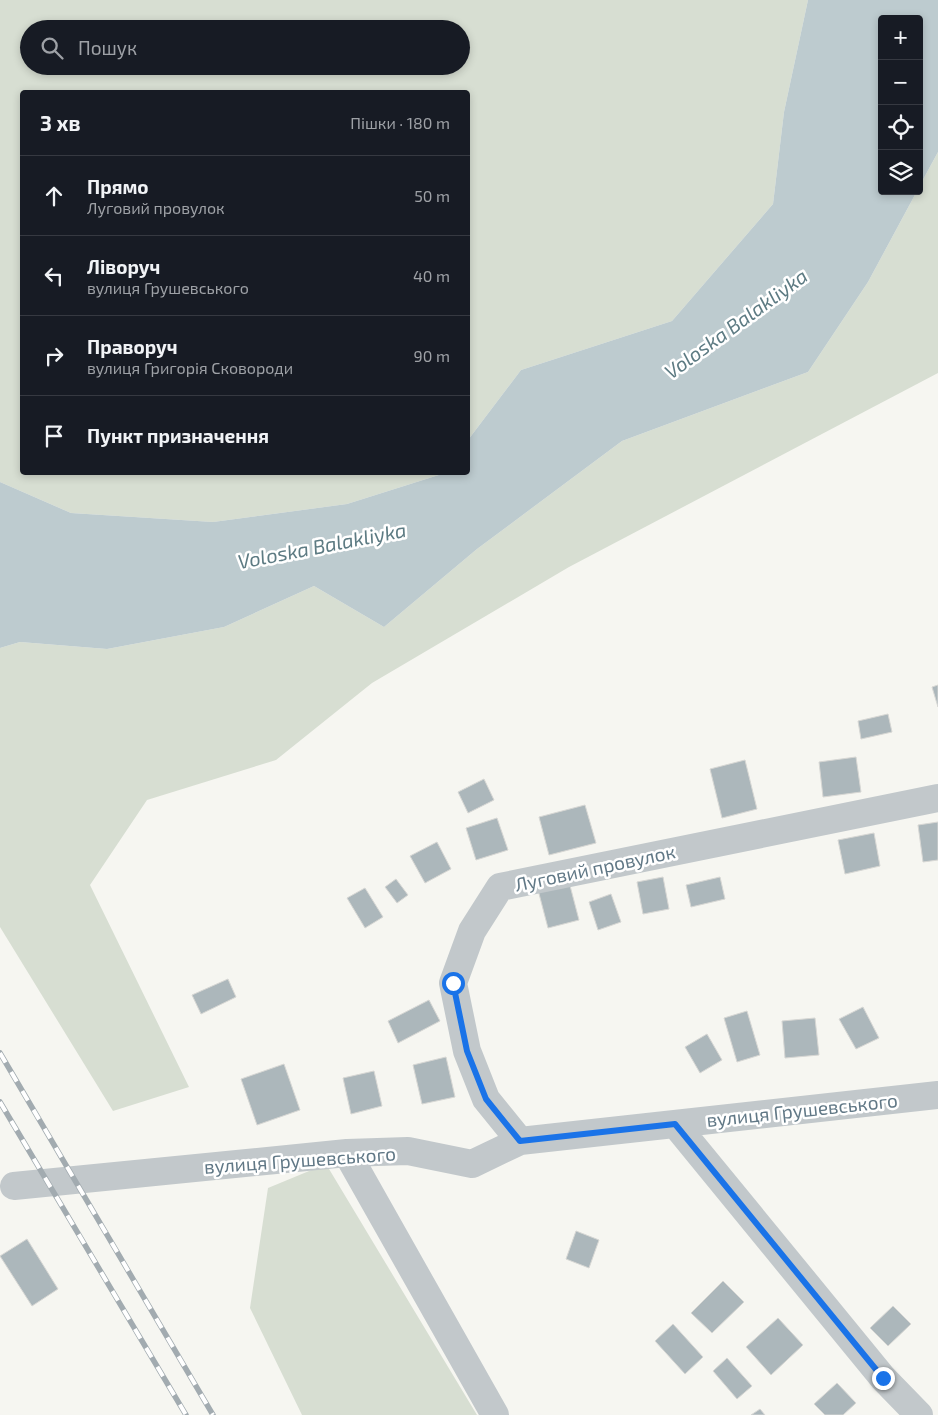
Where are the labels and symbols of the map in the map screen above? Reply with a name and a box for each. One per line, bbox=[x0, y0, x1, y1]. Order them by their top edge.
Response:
water label: Voloska Balakliyka bbox=[659, 263, 812, 384]
water label: Voloska Balakliyka bbox=[236, 517, 408, 574]
street label: Луговий провулок bbox=[513, 839, 677, 897]
route start bbox=[442, 972, 465, 995]
street label: вулиця Грушевського bbox=[705, 1088, 899, 1132]
street label: вулиця Грушевського bbox=[203, 1141, 397, 1179]
route end bbox=[872, 1367, 895, 1390]

